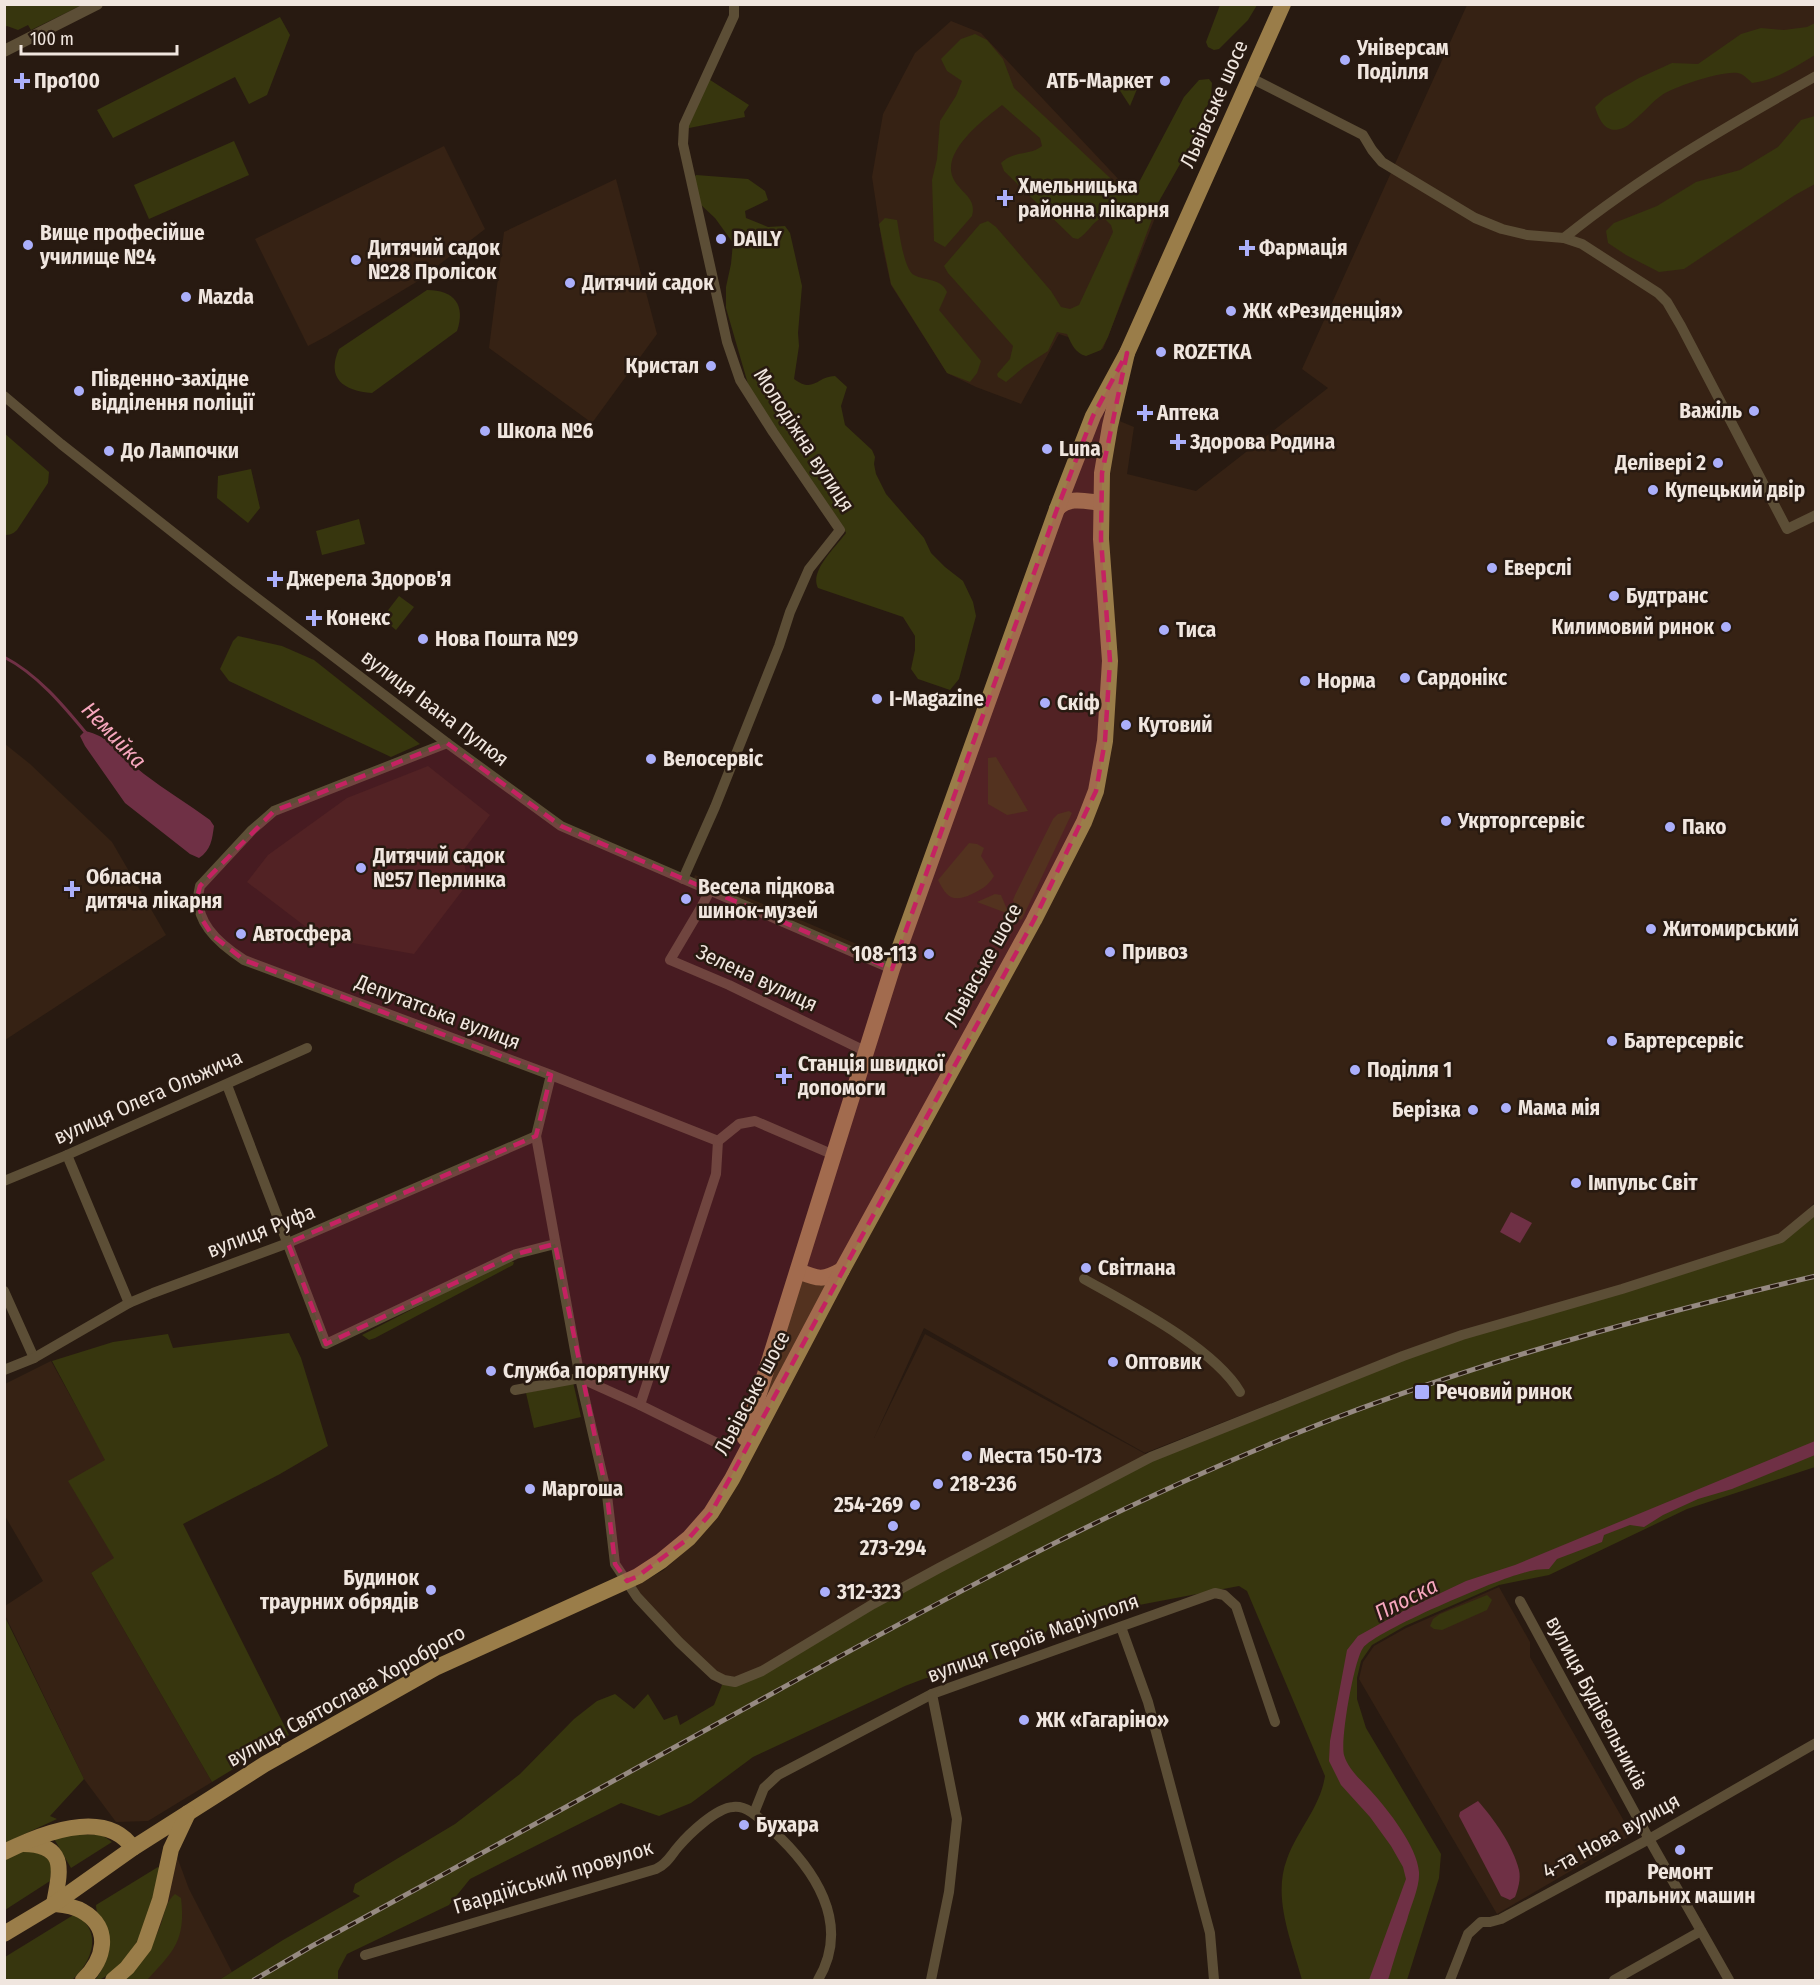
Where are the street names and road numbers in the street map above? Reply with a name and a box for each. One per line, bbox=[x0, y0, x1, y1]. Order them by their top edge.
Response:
street label: Львівське шосе bbox=[1174, 36, 1254, 172]
street label: Молодіжна вулиця bbox=[748, 363, 860, 517]
street label: вулиця Івана Пулюя bbox=[356, 644, 514, 772]
street label: Львівське шосе bbox=[938, 899, 1028, 1031]
street label: Зелена вулиця bbox=[692, 939, 822, 1017]
street label: Депутатська вулиця bbox=[351, 968, 524, 1055]
street label: вулиця Олега Ольжича bbox=[50, 1044, 246, 1150]
street label: вулиця Руфа bbox=[203, 1198, 319, 1264]
street label: Львівське шосе bbox=[708, 1326, 796, 1460]
street label: вулиця Героїв Маріуполя bbox=[924, 1588, 1142, 1688]
street label: вулиця Будівельників bbox=[1540, 1612, 1654, 1794]
street label: вулиця Святослава Хороброго bbox=[222, 1619, 470, 1773]
street label: 4-та Нова вулиця bbox=[1538, 1788, 1684, 1884]
street label: Гвардійський провулок bbox=[450, 1834, 656, 1920]

